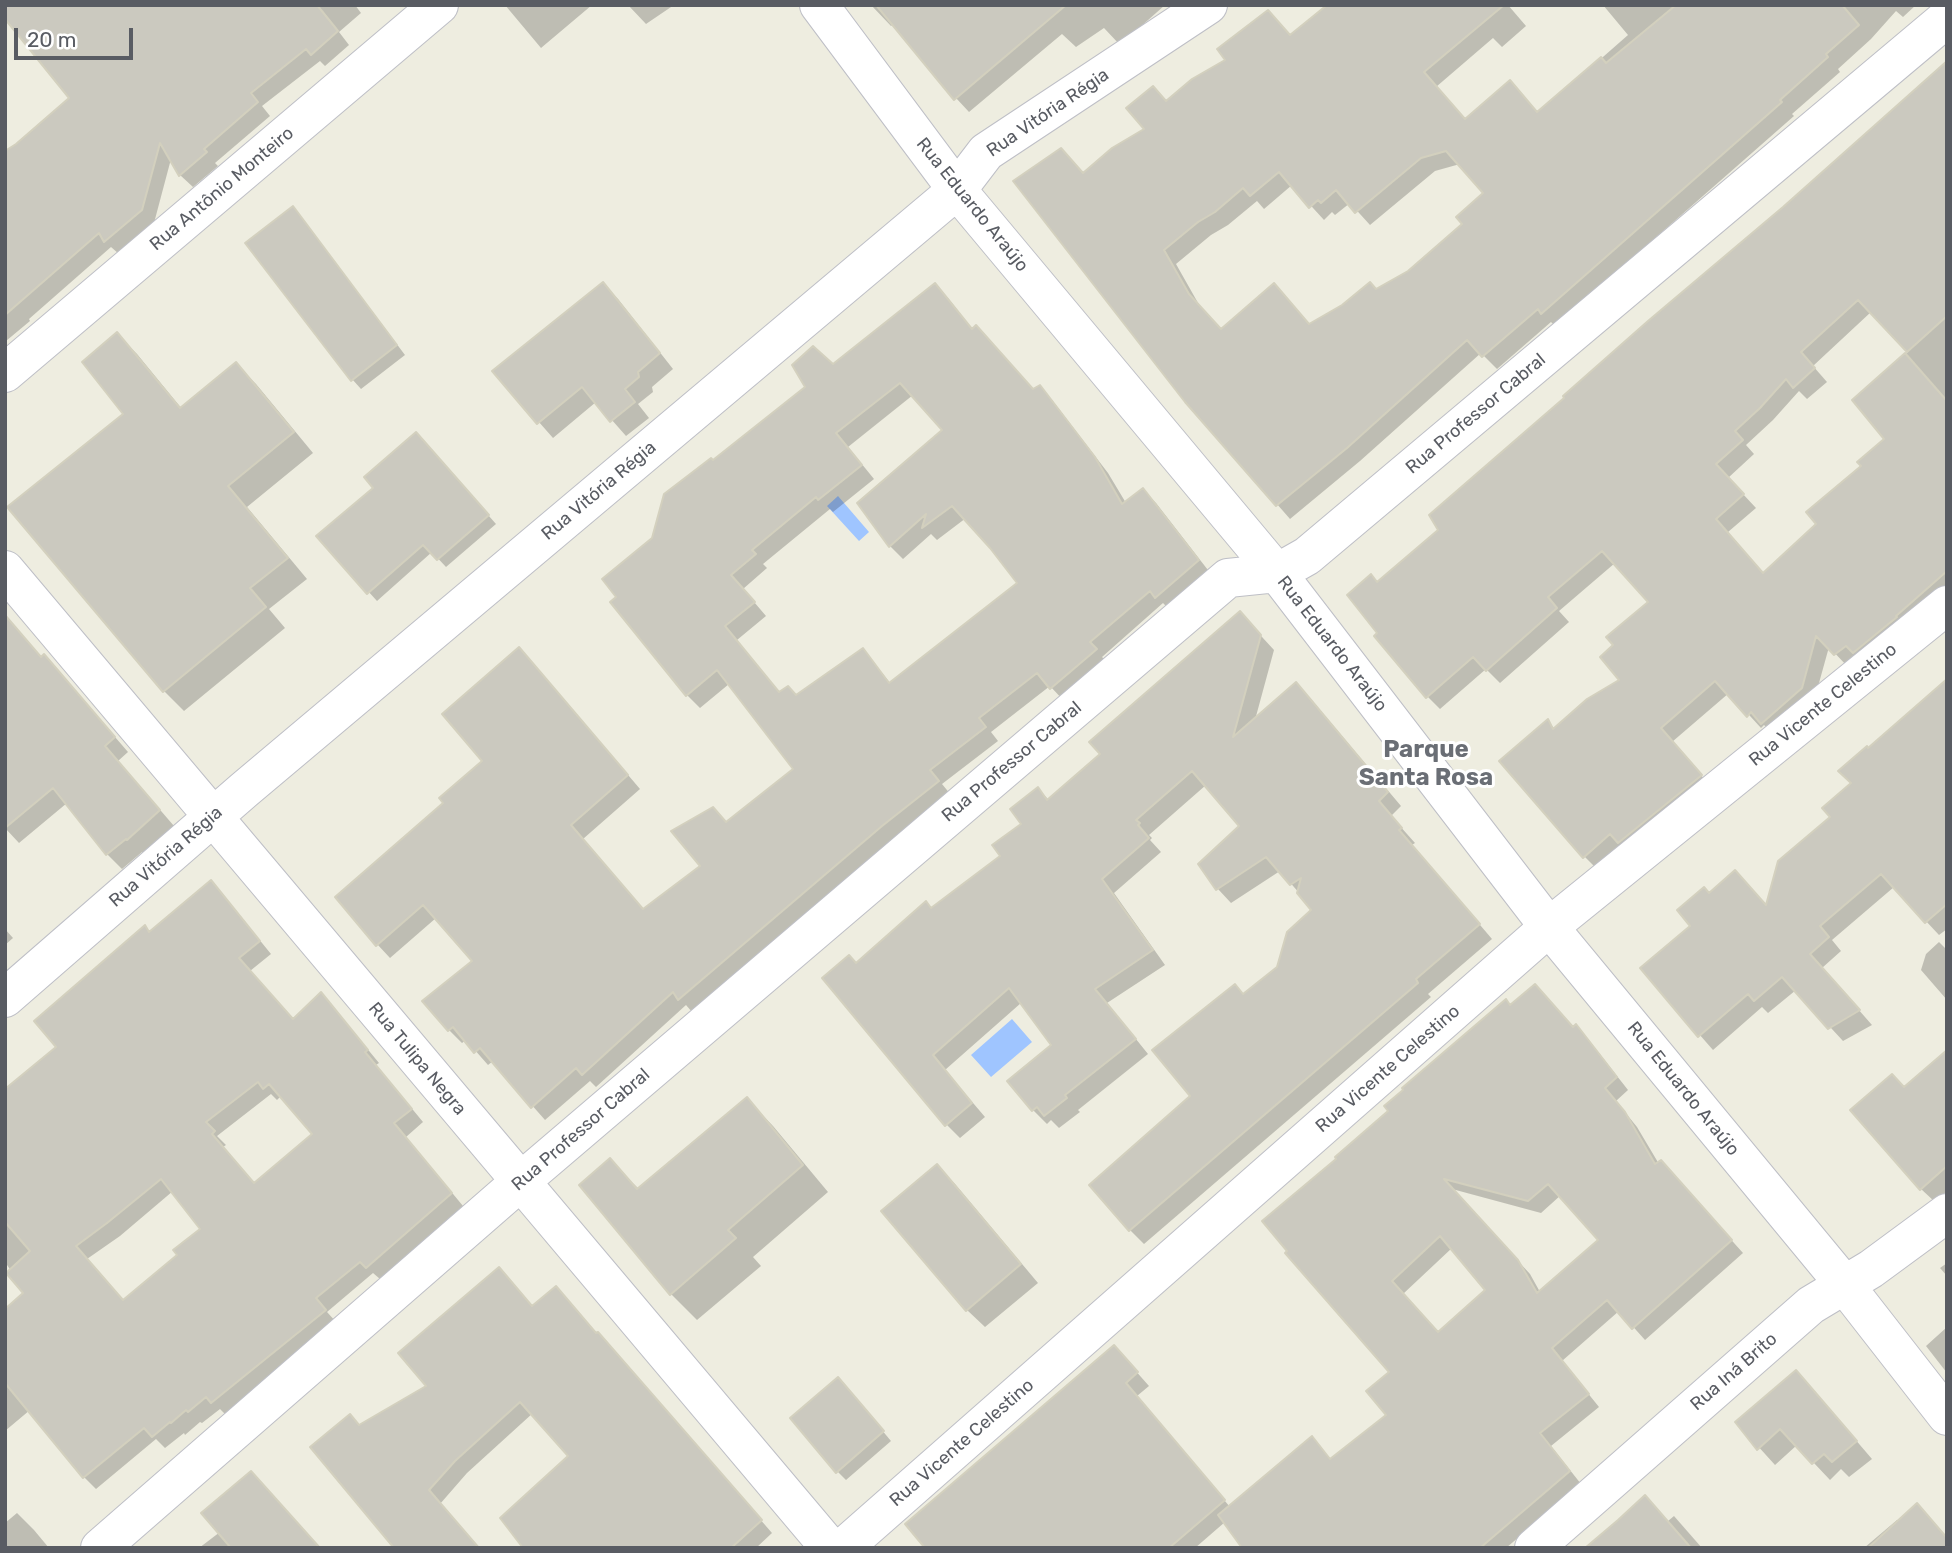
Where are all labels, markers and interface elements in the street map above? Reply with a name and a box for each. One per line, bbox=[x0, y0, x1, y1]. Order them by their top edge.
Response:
scale bar bbox=[18, 14, 136, 58]
text: 20 m bbox=[27, 27, 76, 52]
street label: Rua Vitória Régia bbox=[983, 64, 1113, 162]
street label: Rua Antônio Monteiro bbox=[146, 123, 298, 255]
street label: Rua Eduardo Araújo bbox=[911, 134, 1033, 276]
street label: Rua Professor Cabral bbox=[1402, 349, 1550, 479]
street label: Rua Vitória Régia bbox=[537, 437, 661, 545]
street label: Rua Eduardo Araújo bbox=[1272, 572, 1392, 716]
street label: Rua Vicente Celestino bbox=[1745, 639, 1901, 771]
street label: Rua Professor Cabral bbox=[938, 697, 1086, 827]
district label: Parque Santa Rosa bbox=[1359, 736, 1493, 792]
street label: Rua Vitória Régia bbox=[105, 802, 227, 912]
street label: Rua Tulipa Negra bbox=[364, 998, 470, 1120]
street label: Rua Vicente Celestino bbox=[1312, 1001, 1464, 1137]
street label: Rua Eduardo Araújo bbox=[1622, 1018, 1744, 1160]
street label: Rua Professor Cabral bbox=[508, 1064, 654, 1196]
street label: Rua Iná Brito bbox=[1686, 1329, 1782, 1415]
street label: Rua Vicente Celestino bbox=[886, 1375, 1038, 1511]

